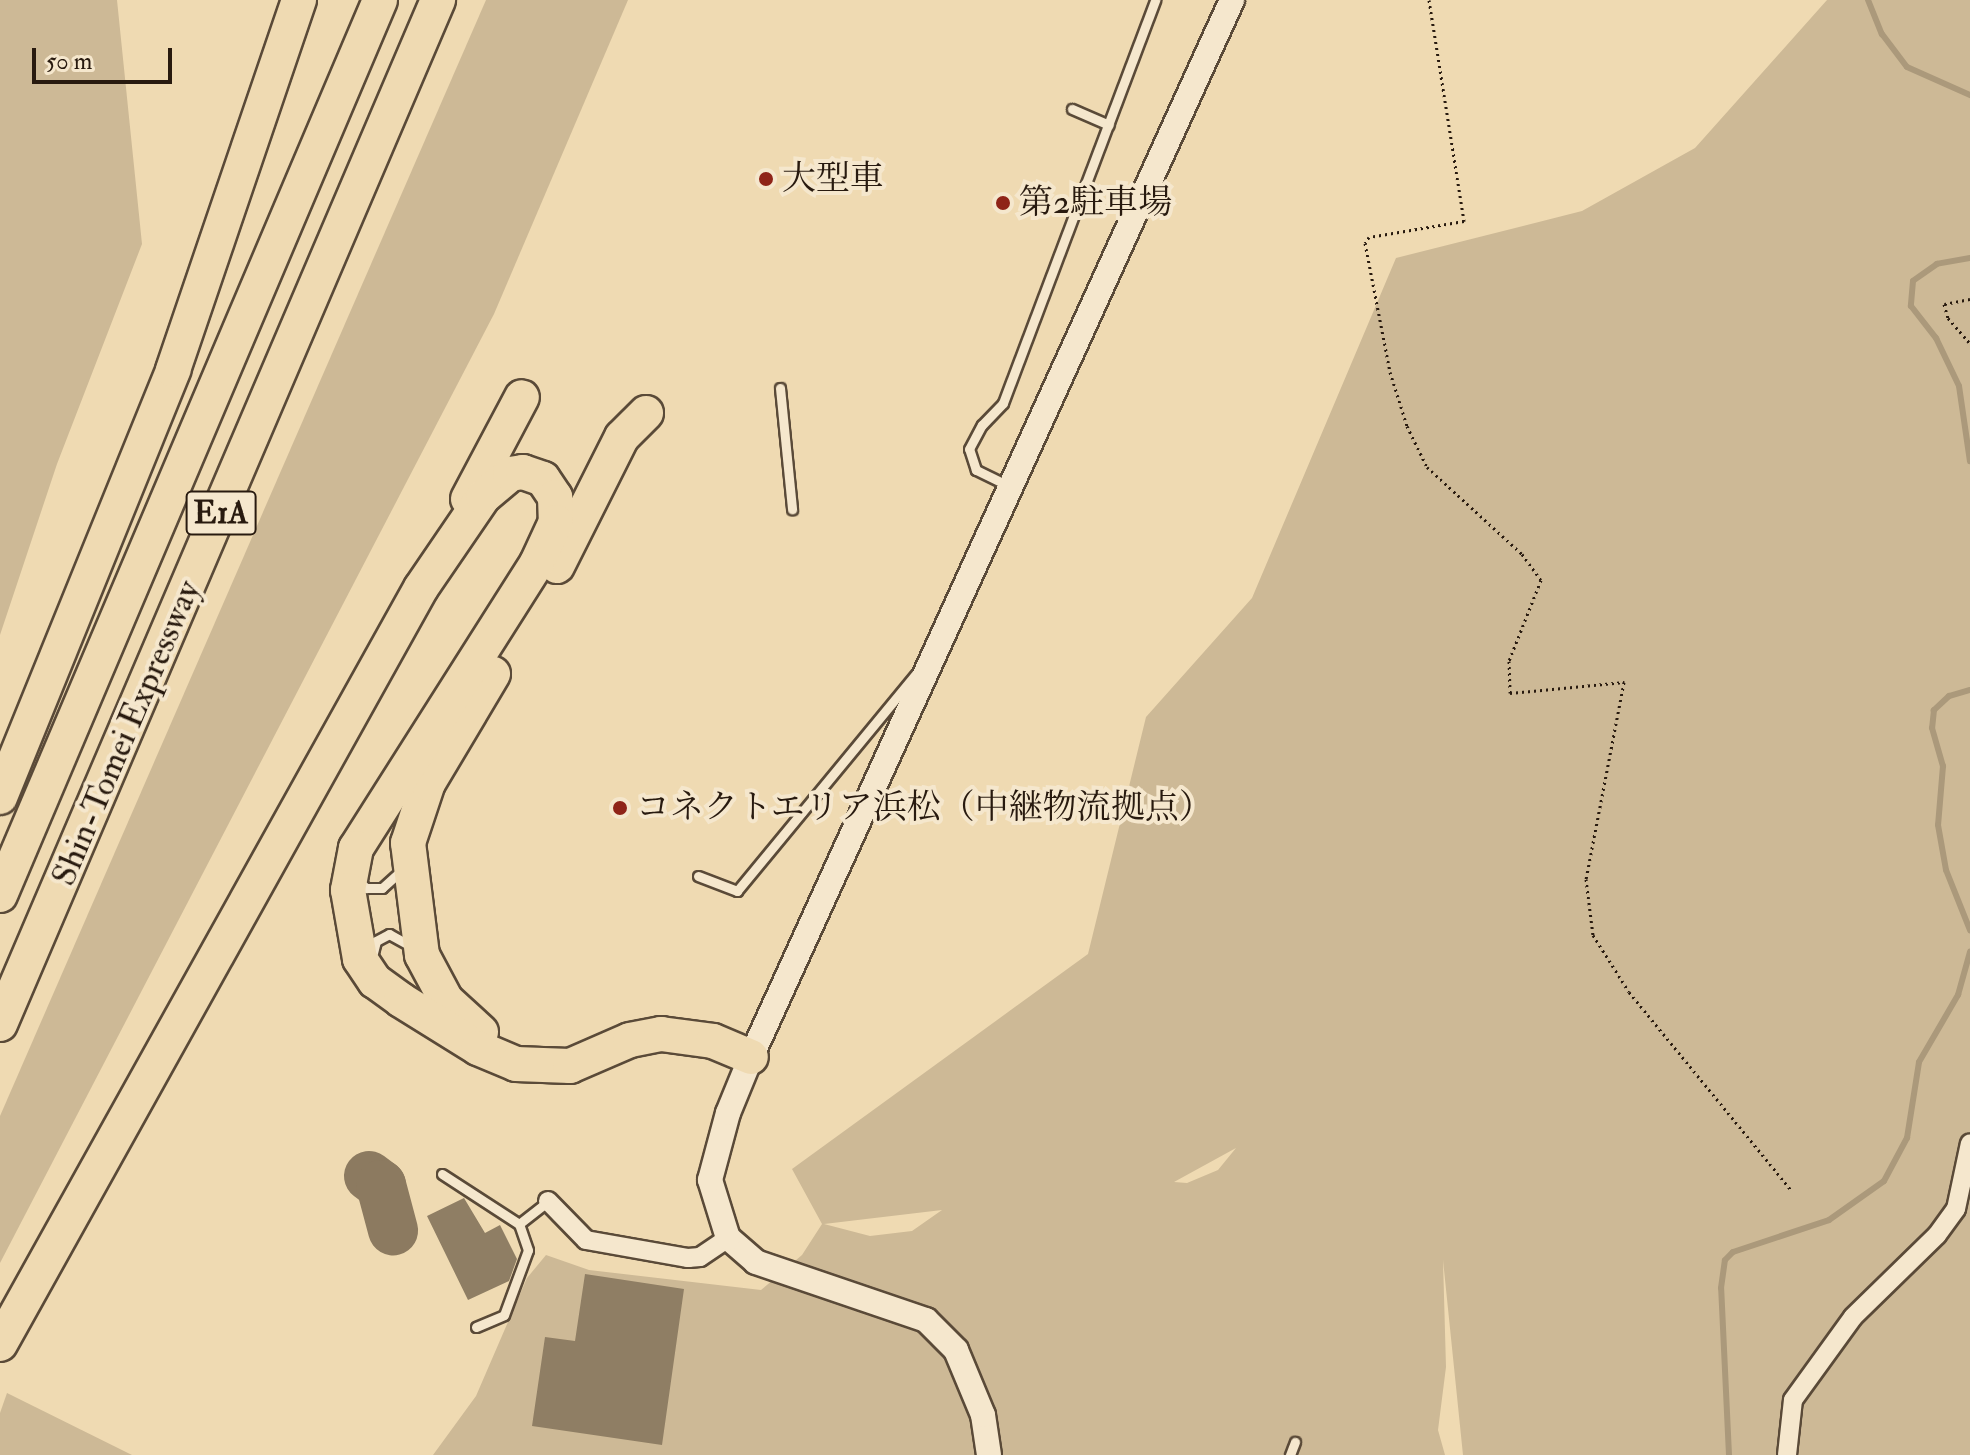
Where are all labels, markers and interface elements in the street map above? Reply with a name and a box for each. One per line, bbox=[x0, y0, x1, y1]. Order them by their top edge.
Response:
scale bar bbox=[36, 32, 176, 82]
text: 50 m bbox=[46, 46, 92, 77]
place label: 大型車 bbox=[782, 159, 884, 199]
marker: 大型車 bbox=[757, 170, 775, 188]
place label: 第2駐車場 bbox=[1019, 183, 1172, 223]
marker: 第2駐車場 bbox=[994, 194, 1012, 212]
road number: E1A bbox=[185, 485, 257, 541]
street label: Shin-Tomei Expressway bbox=[43, 574, 209, 892]
place label: コネクトエリア浜松（中継物流拠点） bbox=[636, 788, 1214, 828]
marker: コネクトエリア浜松（中継物流拠点） bbox=[611, 799, 629, 817]

